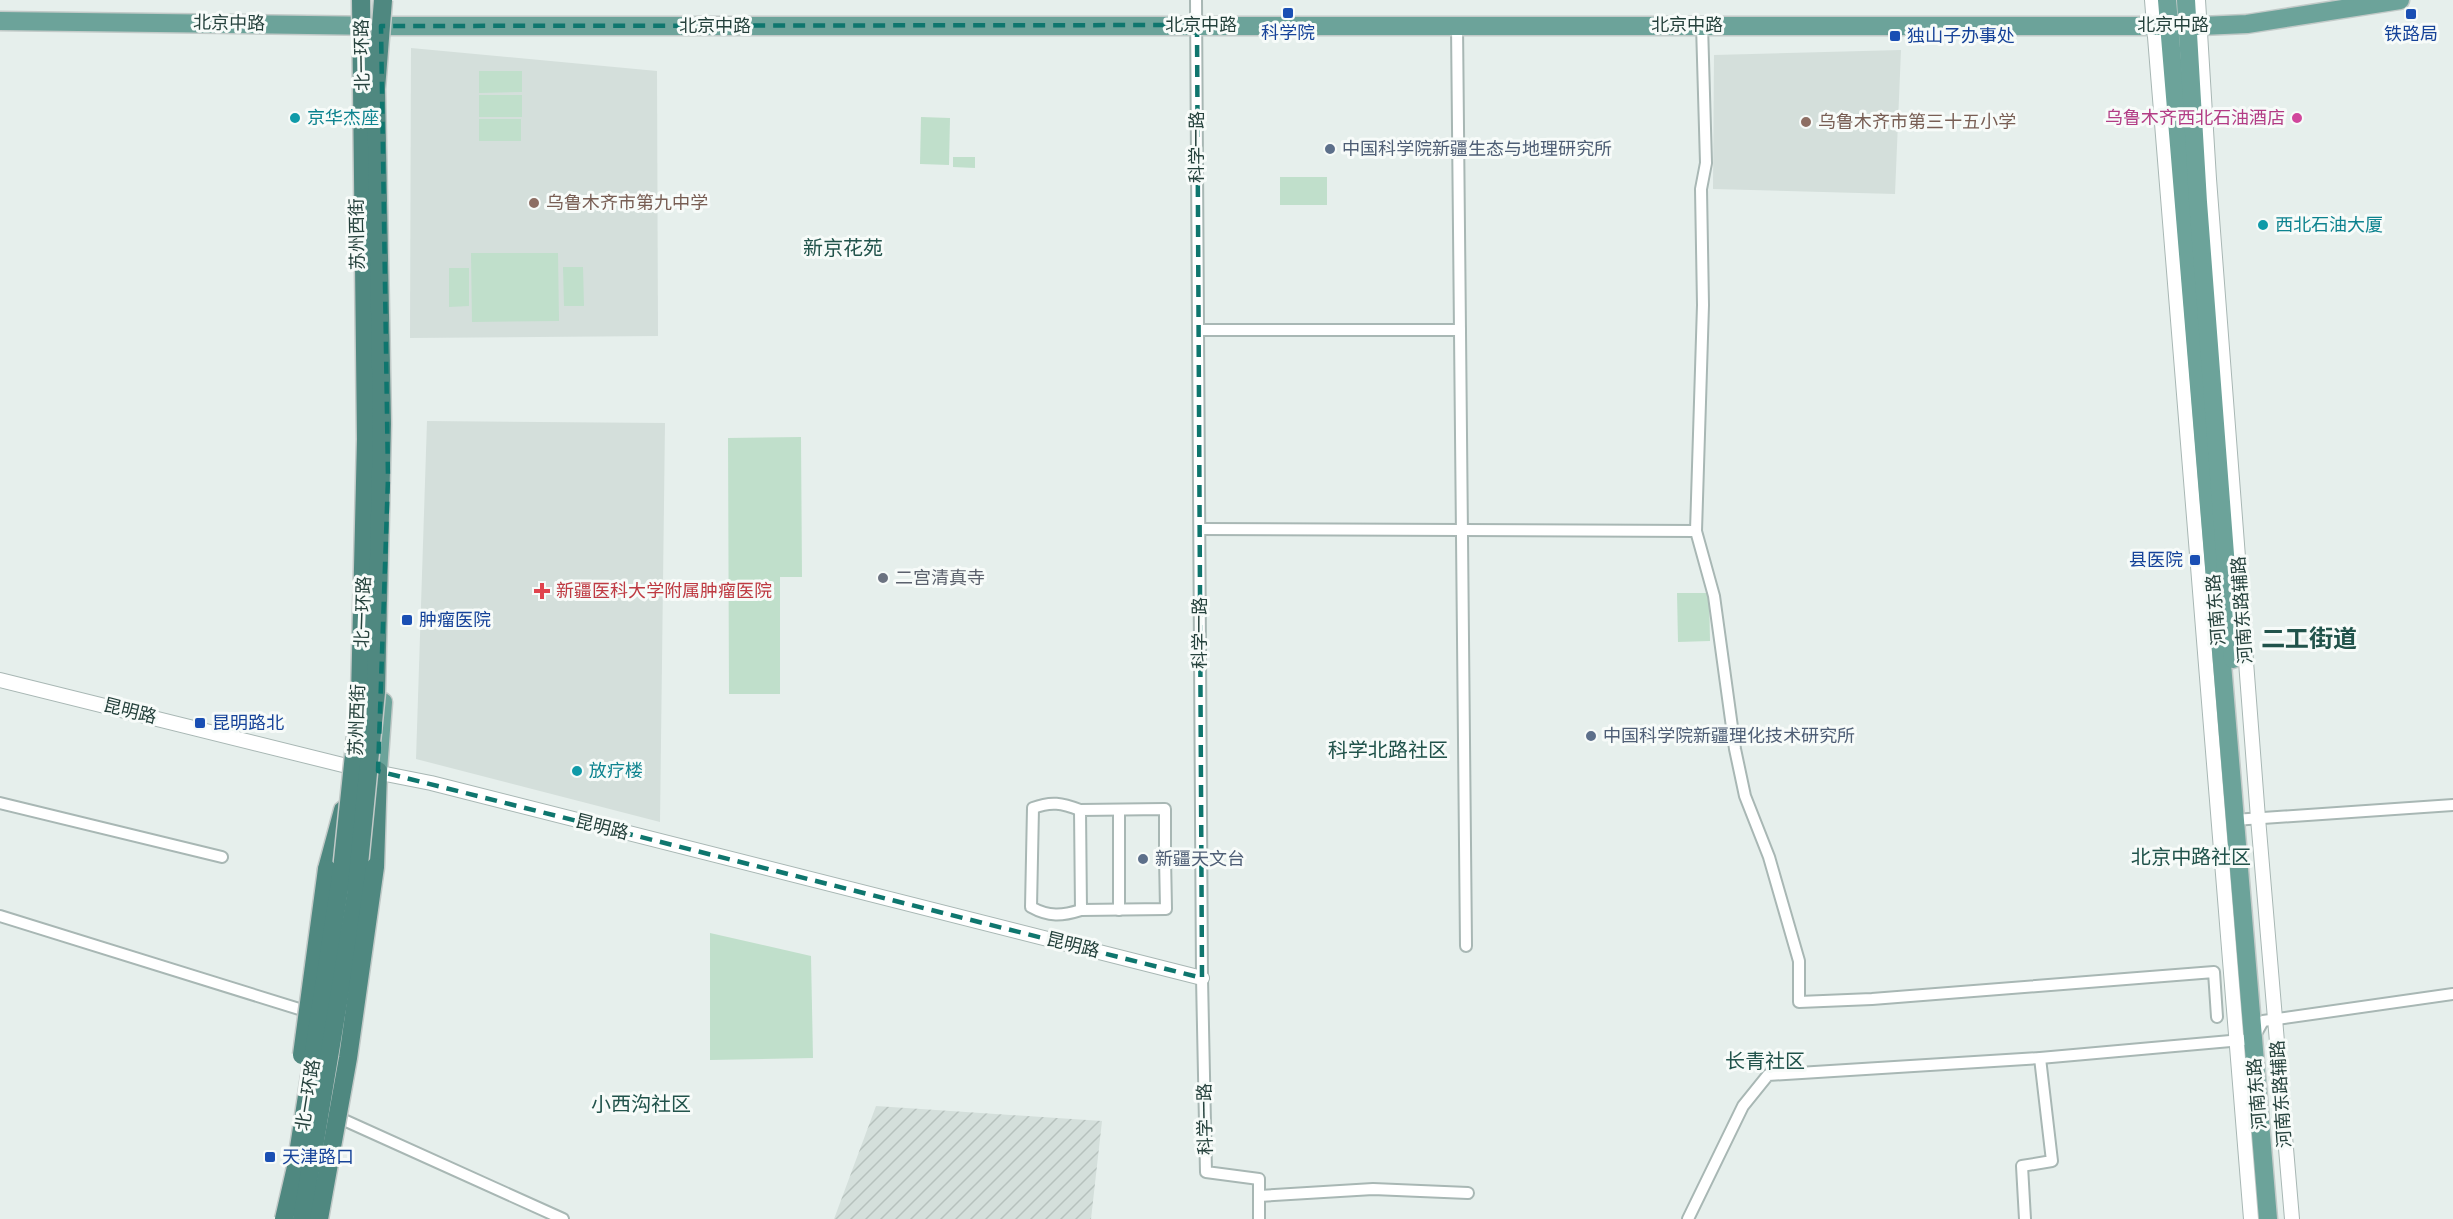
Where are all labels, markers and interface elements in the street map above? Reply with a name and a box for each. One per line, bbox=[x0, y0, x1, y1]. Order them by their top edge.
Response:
marker: 科学院 bbox=[1281, 6, 1295, 20]
marker: 铁路局 bbox=[2404, 7, 2418, 21]
street label: 北京中路 bbox=[193, 11, 265, 35]
street label: 北京中路 bbox=[1165, 14, 1237, 36]
street label: 北京中路 bbox=[1651, 14, 1723, 36]
street label: 北京中路 bbox=[2137, 14, 2209, 36]
street label: 北京中路 bbox=[679, 15, 751, 37]
street label: 北一环路 bbox=[350, 19, 374, 91]
place label: 科学院 bbox=[1261, 22, 1315, 44]
place label: 铁路局 bbox=[2384, 23, 2438, 45]
place label: 独山子办事处 bbox=[1907, 25, 2015, 47]
marker: 独山子办事处 bbox=[1888, 29, 1902, 43]
place label: 京华杰座 bbox=[307, 107, 379, 129]
place label: 乌鲁木齐西北石油酒店 bbox=[2105, 107, 2285, 129]
marker: 京华杰座 bbox=[288, 111, 302, 125]
street label: 科学一路 bbox=[1186, 111, 1208, 183]
place label: 乌鲁木齐市第三十五小学 bbox=[1818, 111, 2016, 133]
marker: 乌鲁木齐西北石油酒店 bbox=[2290, 111, 2304, 125]
marker: 乌鲁木齐市第三十五小学 bbox=[1799, 115, 1813, 129]
place label: 中国科学院新疆生态与地理研究所 bbox=[1342, 138, 1612, 160]
marker: 中国科学院新疆生态与地理研究所 bbox=[1323, 142, 1337, 156]
place label: 乌鲁木齐市第九中学 bbox=[546, 192, 708, 214]
marker: 乌鲁木齐市第九中学 bbox=[527, 196, 541, 210]
street label: 苏州西街 bbox=[345, 198, 369, 270]
place label: 西北石油大厦 bbox=[2275, 214, 2383, 236]
marker: 西北石油大厦 bbox=[2256, 218, 2270, 232]
district label: 新京花苑 bbox=[803, 236, 883, 260]
place label: 县医院 bbox=[2129, 549, 2183, 571]
marker: 县医院 bbox=[2188, 553, 2202, 567]
street label: 河南东路辅路 bbox=[2227, 555, 2257, 665]
place label: 二宫清真寺 bbox=[895, 567, 985, 589]
marker: 二宫清真寺 bbox=[876, 571, 890, 585]
street label: 河南东路 bbox=[2202, 573, 2230, 647]
street label: 北一环路 bbox=[351, 576, 375, 648]
place label: 新疆医科大学附属肿瘤医院 bbox=[556, 580, 772, 602]
marker: 新疆医科大学附属肿瘤医院 bbox=[533, 582, 551, 600]
street label: 科学一路 bbox=[1189, 597, 1211, 669]
place label: 肿瘤医院 bbox=[419, 609, 491, 631]
marker: 肿瘤医院 bbox=[400, 613, 414, 627]
district label: 二工街道 bbox=[2261, 625, 2357, 653]
street label: 苏州西街 bbox=[345, 684, 369, 756]
street label: 昆明路 bbox=[101, 694, 159, 728]
place label: 昆明路北 bbox=[212, 712, 284, 734]
marker: 昆明路北 bbox=[193, 716, 207, 730]
place label: 中国科学院新疆理化技术研究所 bbox=[1603, 725, 1855, 747]
marker: 中国科学院新疆理化技术研究所 bbox=[1584, 729, 1598, 743]
district label: 科学北路社区 bbox=[1328, 738, 1448, 762]
place label: 放疗楼 bbox=[589, 760, 643, 782]
marker: 放疗楼 bbox=[570, 764, 584, 778]
street label: 昆明路 bbox=[573, 810, 631, 844]
district label: 北京中路社区 bbox=[2131, 845, 2251, 869]
place label: 新疆天文台 bbox=[1155, 848, 1245, 870]
marker: 新疆天文台 bbox=[1136, 852, 1150, 866]
street label: 昆明路 bbox=[1044, 928, 1102, 962]
street label: 河南东路辅路 bbox=[2266, 1039, 2296, 1149]
district label: 长青社区 bbox=[1725, 1049, 1805, 1073]
street label: 河南东路 bbox=[2243, 1057, 2271, 1131]
street label: 北一环路 bbox=[292, 1058, 324, 1132]
street label: 科学一路 bbox=[1193, 1083, 1217, 1155]
district label: 小西沟社区 bbox=[591, 1092, 691, 1116]
place label: 天津路口 bbox=[282, 1146, 354, 1168]
marker: 天津路口 bbox=[263, 1150, 277, 1164]

